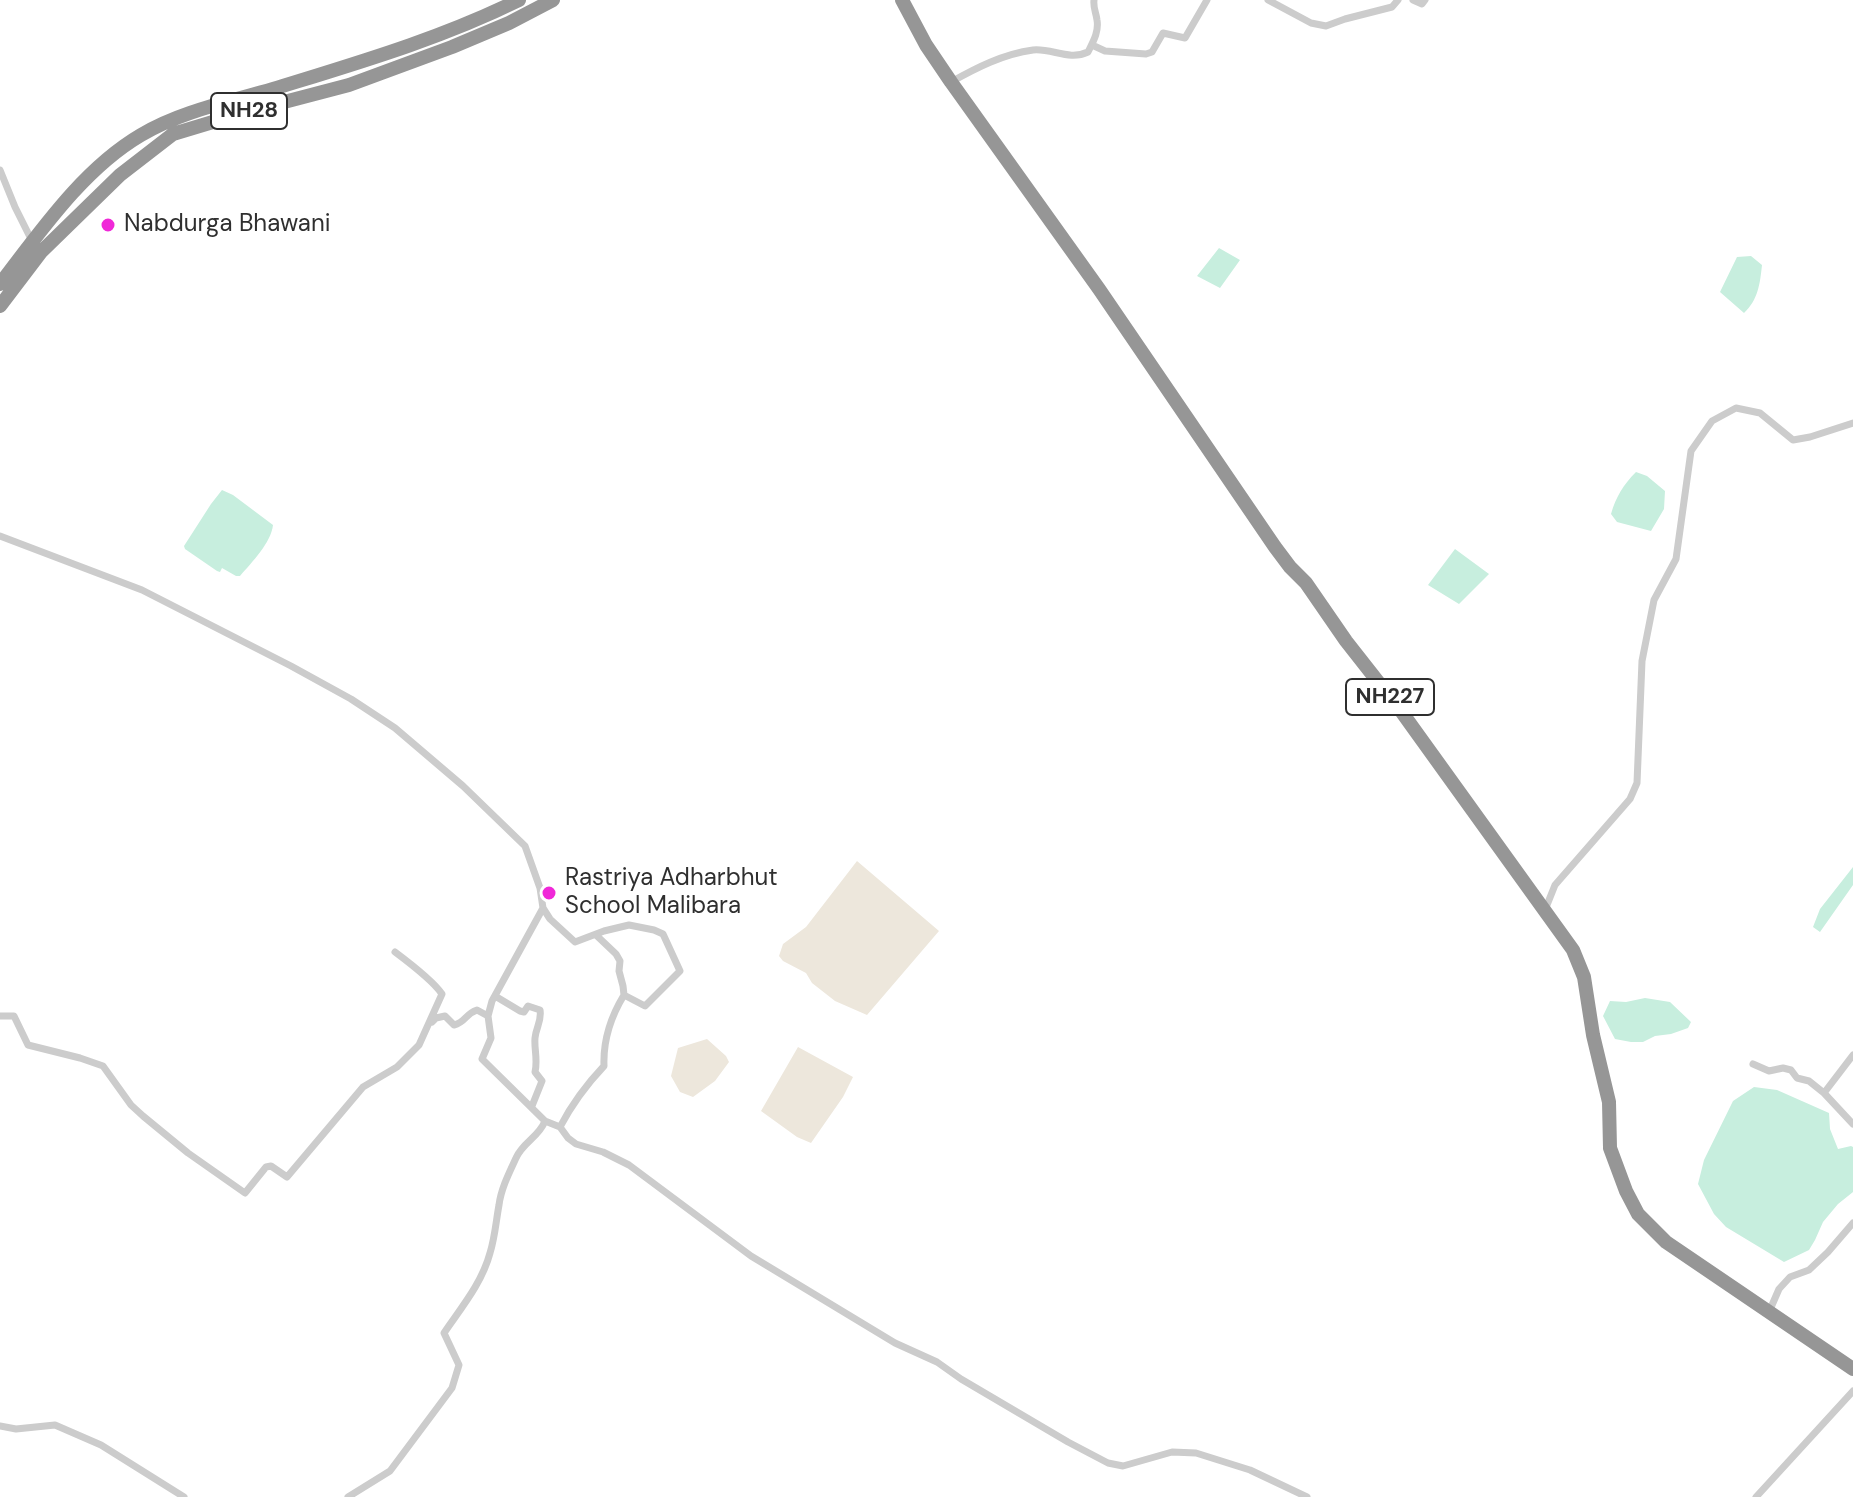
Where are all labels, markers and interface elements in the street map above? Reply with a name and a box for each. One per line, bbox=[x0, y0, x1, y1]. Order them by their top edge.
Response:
road number: NH28 bbox=[211, 93, 287, 129]
place label: Nabdurga Bhawani bbox=[124, 211, 330, 239]
marker: Nabdurga Bhawani bbox=[99, 216, 117, 234]
road number: NH227 bbox=[1346, 679, 1434, 715]
place label: Rastriya Adharbhut School Malibara bbox=[565, 865, 778, 921]
marker: Rastriya Adharbhut School Malibara bbox=[540, 884, 558, 902]

